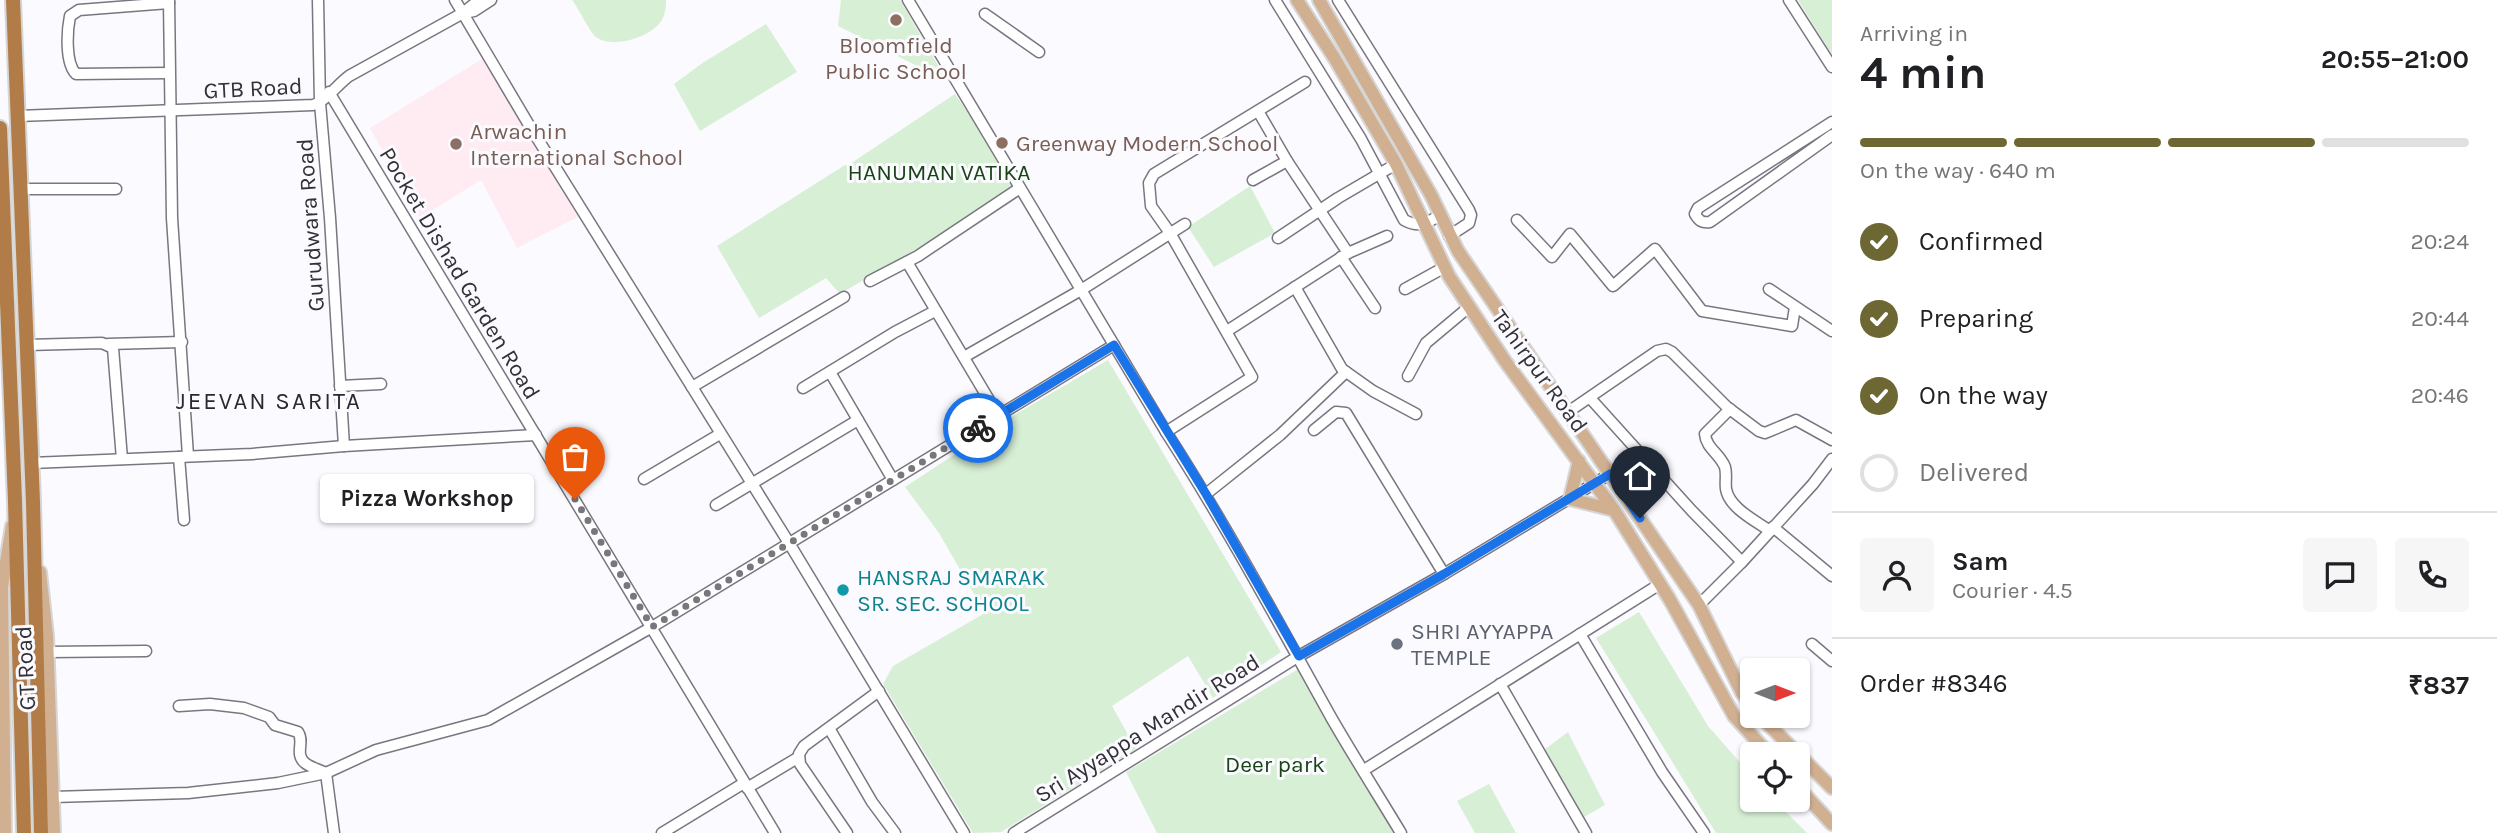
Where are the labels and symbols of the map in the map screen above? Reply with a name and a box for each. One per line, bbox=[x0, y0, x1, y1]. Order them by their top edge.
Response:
marker: Bloomfield Public School bbox=[888, 12, 904, 28]
place label: Bloomfield Public School bbox=[825, 32, 967, 85]
street label: GTB Road bbox=[203, 72, 303, 105]
place label: Arwachin International School bbox=[470, 118, 683, 171]
place label: Greenway Modern School bbox=[1016, 130, 1279, 157]
marker: Greenway Modern School bbox=[994, 135, 1010, 151]
marker: Arwachin International School bbox=[448, 136, 464, 152]
street label: Gurudwara Road bbox=[291, 138, 330, 312]
street label: Pocket Dishad Garden Road bbox=[373, 142, 546, 404]
park label: HANUMAN VATIKA bbox=[848, 159, 1030, 186]
street label: Tahirpur Road bbox=[1486, 305, 1593, 438]
district label: JEEVAN SARITA bbox=[176, 387, 362, 415]
courier bbox=[943, 393, 1013, 463]
pin bbox=[545, 427, 605, 499]
pin bbox=[1610, 446, 1670, 518]
callout: Pizza Workshop bbox=[320, 475, 533, 524]
place label: HANSRAJ SMARAK SR. SEC. SCHOOL bbox=[857, 564, 1045, 617]
marker: HANSRAJ SMARAK SR. SEC. SCHOOL bbox=[835, 582, 851, 598]
place label: SHRI AYYAPPA TEMPLE bbox=[1411, 618, 1554, 671]
street label: GT Road bbox=[10, 625, 41, 711]
marker: SHRI AYYAPPA TEMPLE bbox=[1389, 636, 1405, 652]
street label: Sri Ayyappa Mandir Road bbox=[1030, 648, 1264, 809]
north arrow bbox=[1740, 658, 1810, 728]
park label: Deer park bbox=[1225, 751, 1325, 778]

